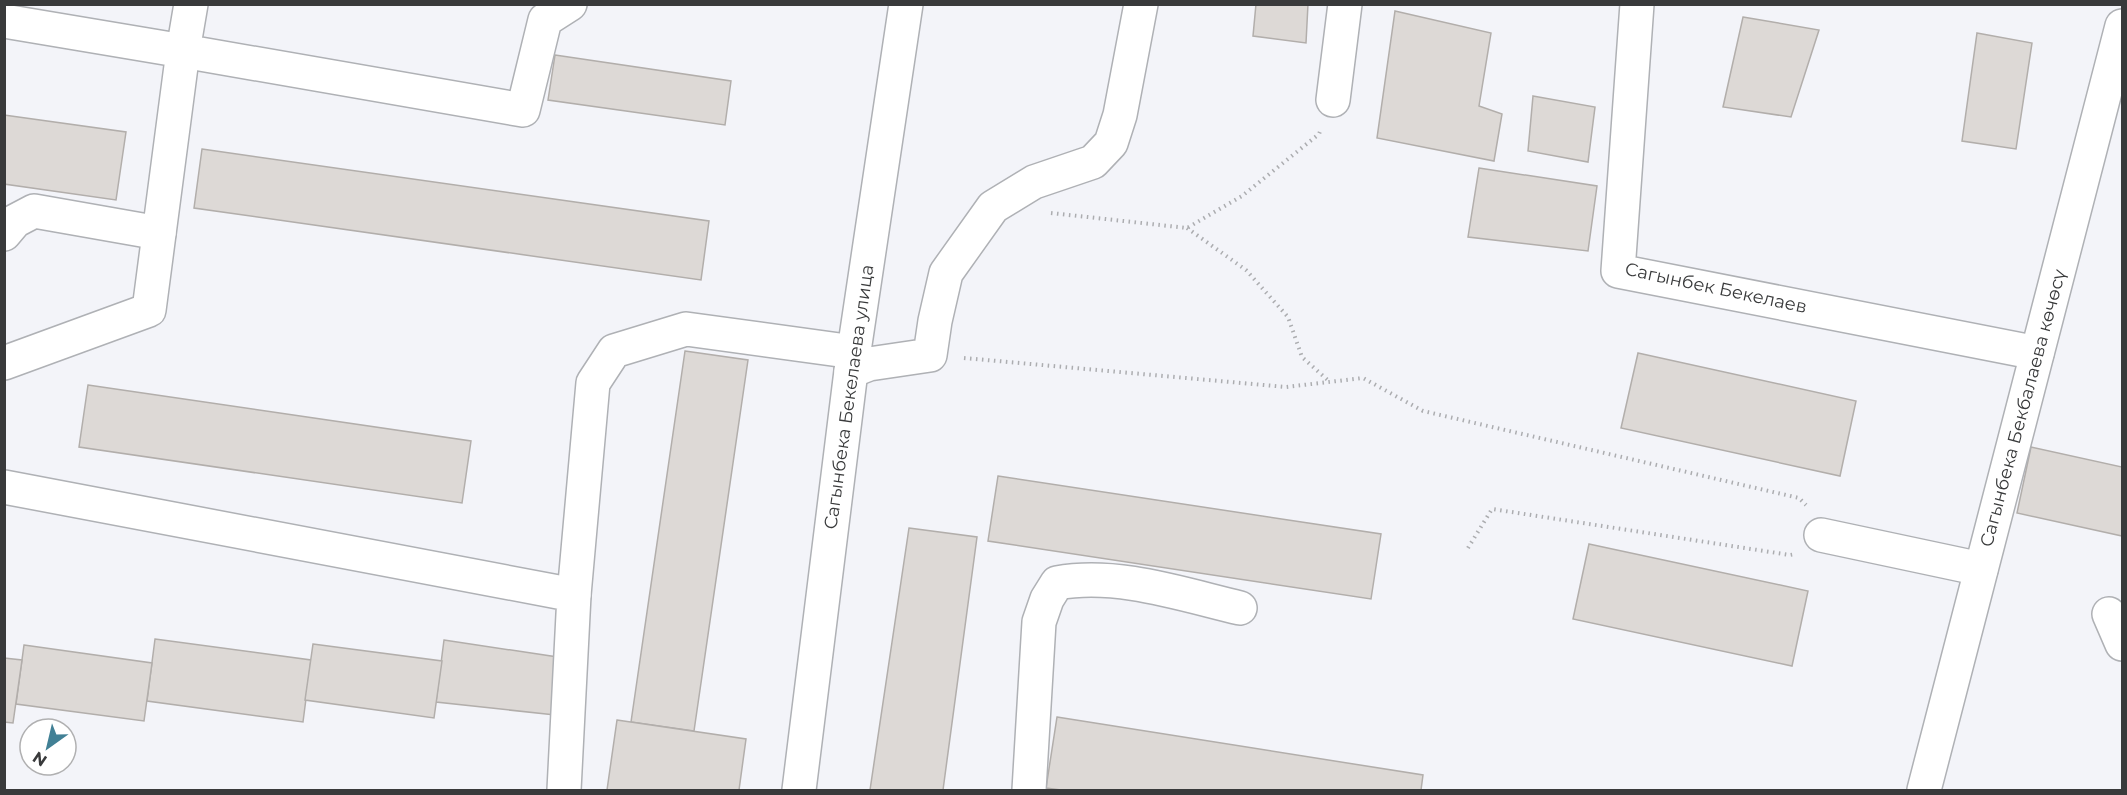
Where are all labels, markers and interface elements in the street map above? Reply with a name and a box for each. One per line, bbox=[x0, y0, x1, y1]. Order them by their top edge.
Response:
street label: Сагынбек Бекелаев bbox=[1623, 258, 1809, 318]
street label: Сагынбека Бекелаева улица bbox=[820, 263, 878, 531]
street label: Сагынбека Бекбалаева көчөсү bbox=[1975, 267, 2071, 549]
north arrow bbox=[18, 717, 78, 777]
text: N bbox=[29, 748, 51, 771]

